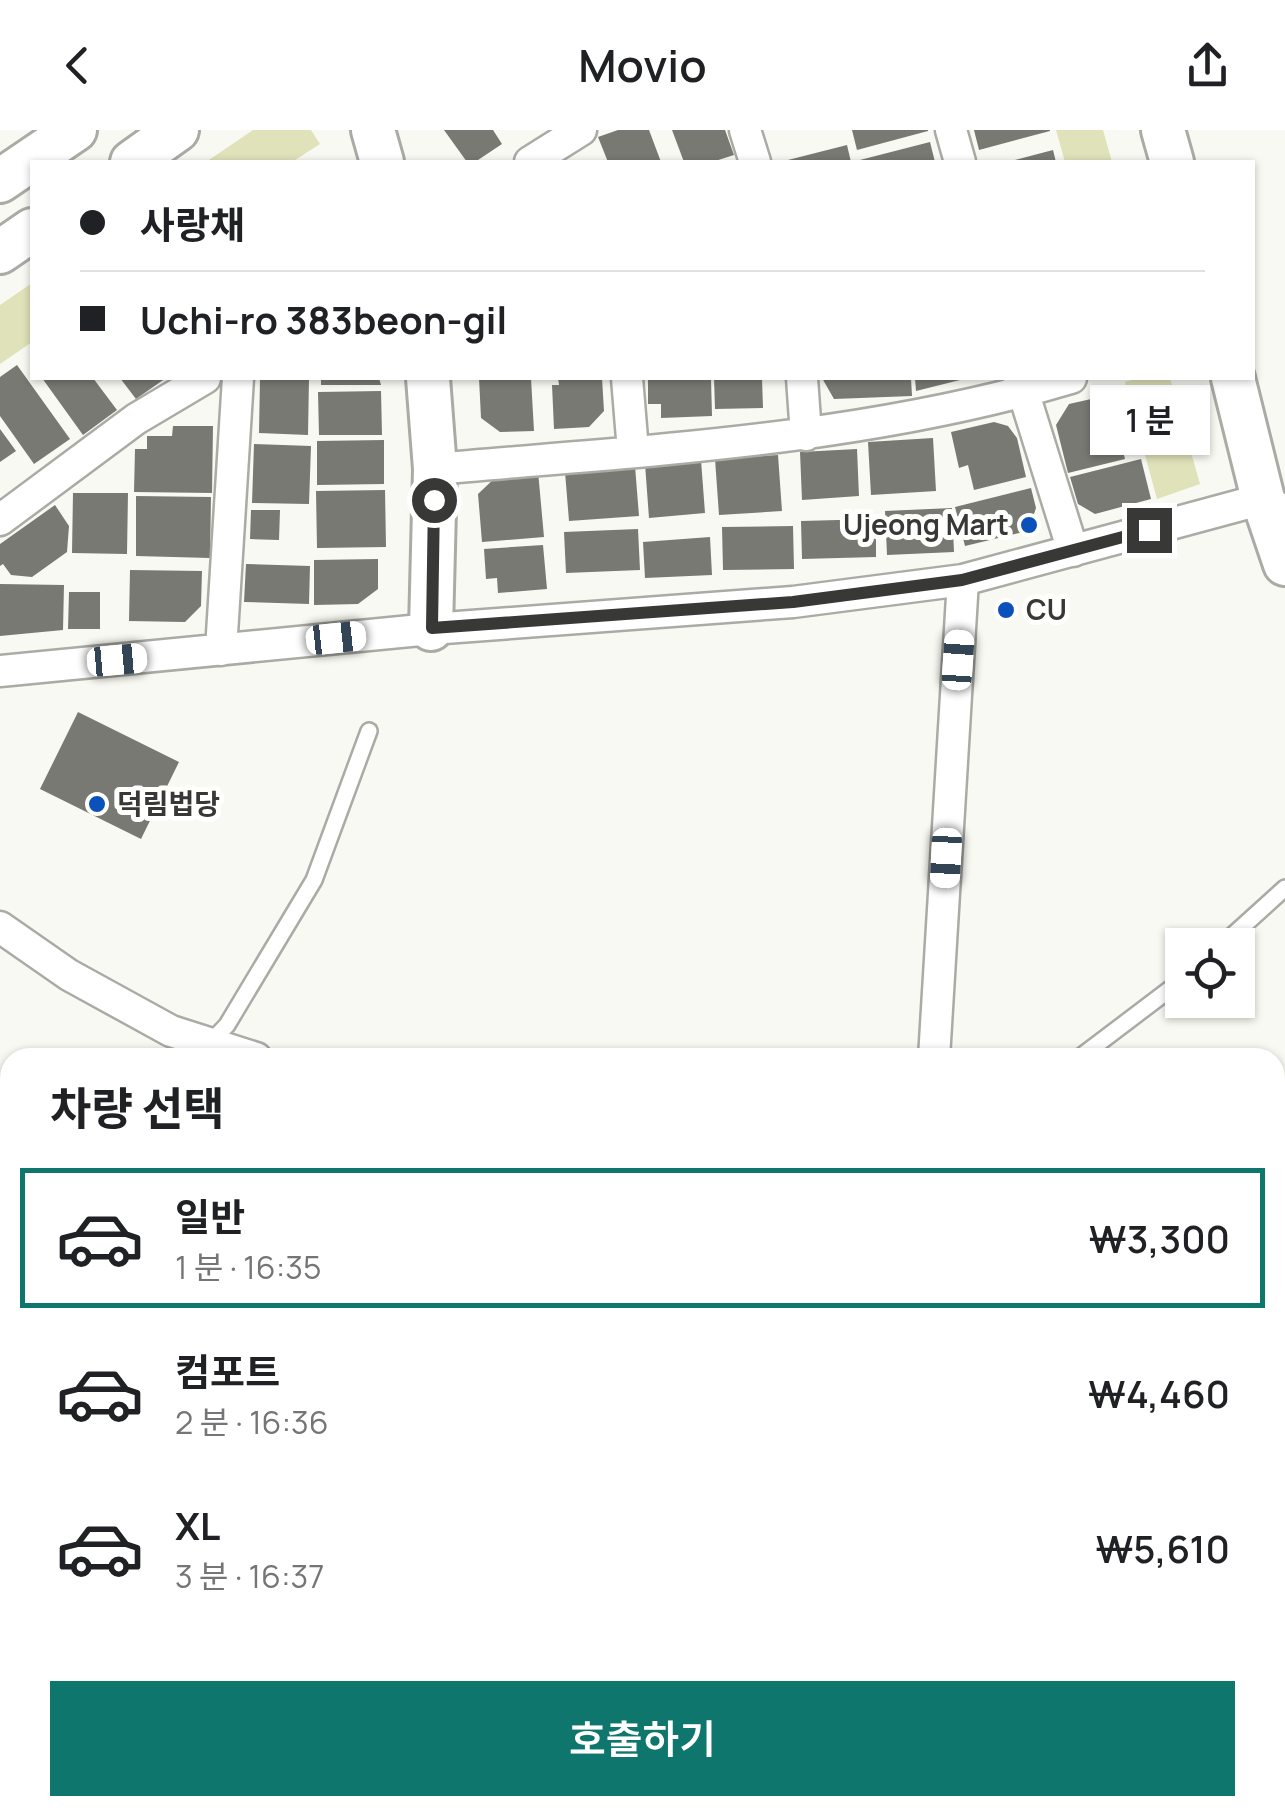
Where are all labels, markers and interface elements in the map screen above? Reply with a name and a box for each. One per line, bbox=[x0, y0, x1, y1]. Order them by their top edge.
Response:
text: Movio bbox=[578, 34, 707, 96]
icon: back bbox=[50, 38, 105, 93]
icon: share bbox=[1180, 38, 1235, 93]
text: 사랑채 bbox=[140, 198, 245, 250]
text: Uchi-ro 383beon-gil bbox=[140, 293, 507, 345]
callout: 1 분 bbox=[1089, 385, 1209, 455]
text: 1 분 bbox=[1125, 398, 1175, 442]
route start bbox=[412, 478, 457, 523]
place label: Ujeong Mart bbox=[843, 505, 1009, 543]
route end bbox=[1127, 508, 1172, 553]
marker: Ujeong Mart bbox=[1018, 514, 1040, 536]
place label: CU bbox=[1026, 590, 1067, 628]
marker: CU bbox=[995, 599, 1017, 621]
car bbox=[305, 620, 367, 656]
car bbox=[941, 629, 975, 691]
car bbox=[86, 642, 148, 678]
place label: 덕림법당 bbox=[117, 784, 220, 822]
marker: 덕림법당 bbox=[86, 793, 108, 815]
car bbox=[929, 827, 963, 889]
map controls bbox=[1165, 928, 1255, 1018]
button: locate bbox=[1165, 928, 1255, 1018]
text: 차량 선택 bbox=[50, 1077, 225, 1139]
text: 일반 bbox=[175, 1190, 245, 1242]
icon: car bbox=[55, 1193, 145, 1283]
text: ₩3,300 bbox=[1089, 1212, 1230, 1264]
text: 1 분 · 16:35 bbox=[175, 1245, 321, 1289]
text: 컴포트 bbox=[175, 1345, 280, 1397]
icon: car bbox=[55, 1348, 145, 1438]
text: ₩4,460 bbox=[1088, 1367, 1230, 1419]
text: 2 분 · 16:36 bbox=[175, 1400, 329, 1444]
text: XL bbox=[175, 1499, 220, 1551]
icon: car bbox=[55, 1503, 145, 1593]
text: ₩5,610 bbox=[1095, 1522, 1230, 1574]
text: 3 분 · 16:37 bbox=[175, 1554, 324, 1598]
button: 호출하기 bbox=[50, 1681, 1235, 1796]

